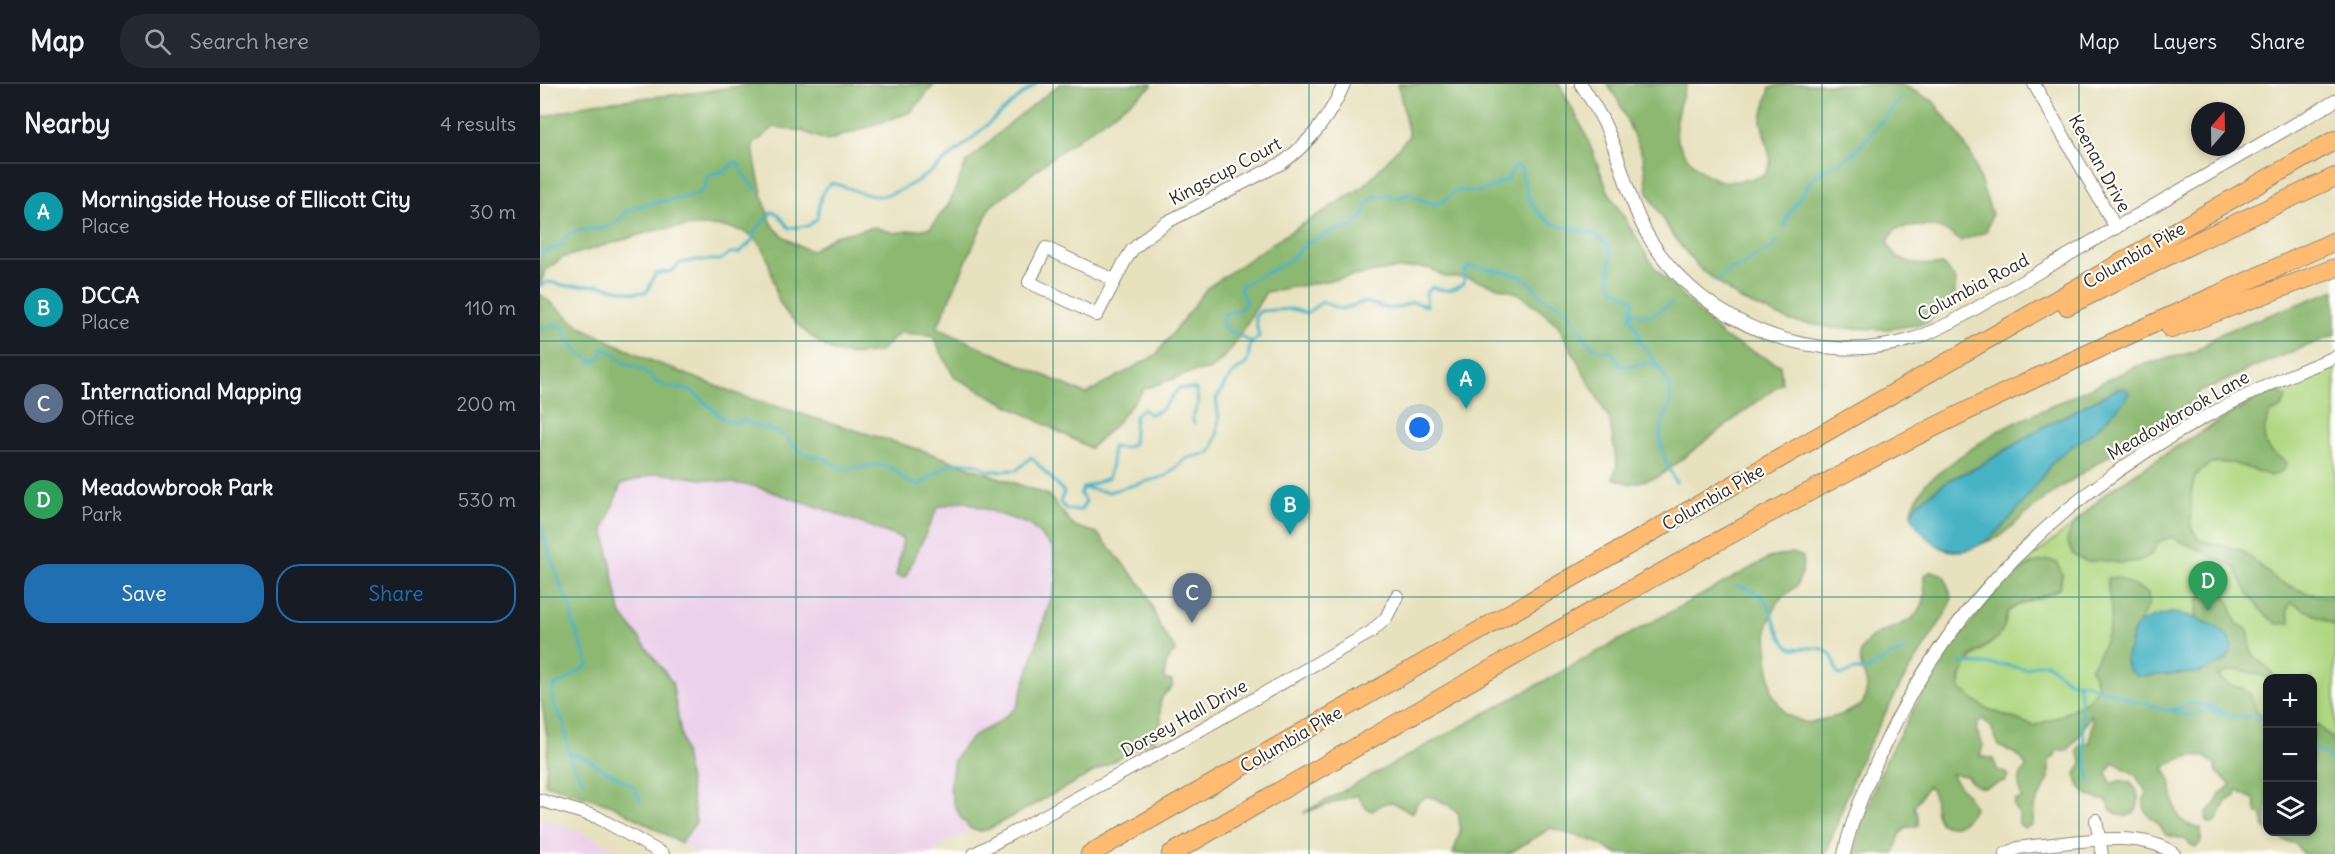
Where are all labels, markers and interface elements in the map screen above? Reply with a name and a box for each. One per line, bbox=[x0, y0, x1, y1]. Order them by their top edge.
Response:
search box bbox=[120, 14, 540, 68]
text: Map bbox=[30, 23, 84, 59]
icon: search bbox=[141, 25, 174, 58]
text: Search here bbox=[189, 27, 309, 55]
text: Map bbox=[2079, 28, 2119, 55]
text: Layers bbox=[2152, 28, 2217, 55]
text: Share bbox=[2250, 28, 2305, 55]
north arrow bbox=[2191, 102, 2245, 156]
text: Nearby bbox=[24, 107, 110, 140]
street label: Keenan Drive bbox=[2064, 110, 2136, 216]
text: 4 results bbox=[440, 111, 516, 136]
street label: Kingscup Court bbox=[1165, 132, 1285, 210]
text: Morningside House of Ellicott City bbox=[81, 185, 411, 213]
text: A bbox=[37, 199, 50, 224]
text: 30 m bbox=[469, 199, 516, 224]
text: Place bbox=[81, 213, 129, 238]
street label: Columbia Pike bbox=[2079, 216, 2189, 294]
street label: Columbia Road bbox=[1913, 248, 2033, 326]
text: DCCA bbox=[81, 281, 139, 309]
text: B bbox=[37, 295, 50, 320]
text: 110 m bbox=[465, 295, 516, 320]
text: Place bbox=[81, 309, 129, 334]
pin: A bbox=[1446, 360, 1486, 409]
street label: Meadowbrook Lane bbox=[2103, 365, 2253, 465]
text: International Mapping bbox=[81, 377, 302, 405]
text: C bbox=[37, 391, 50, 416]
text: 200 m bbox=[456, 391, 516, 416]
text: Office bbox=[81, 405, 135, 430]
your location bbox=[1405, 413, 1434, 442]
street label: Columbia Pike bbox=[1658, 458, 1768, 536]
text: Meadowbrook Park bbox=[81, 473, 273, 501]
pin: B bbox=[1270, 486, 1310, 535]
text: D bbox=[36, 487, 51, 512]
text: 530 m bbox=[458, 487, 516, 512]
text: Park bbox=[81, 501, 122, 526]
pin: D bbox=[2188, 562, 2228, 611]
button: Save bbox=[24, 564, 264, 623]
button: Share bbox=[276, 564, 516, 623]
pin: C bbox=[1172, 574, 1212, 623]
street label: Dorsey Hall Drive bbox=[1117, 674, 1251, 762]
map controls bbox=[2263, 674, 2317, 836]
button: + bbox=[2263, 674, 2317, 728]
street label: Columbia Pike bbox=[1236, 700, 1346, 778]
button: − bbox=[2263, 728, 2317, 782]
button: layers bbox=[2263, 782, 2317, 836]

